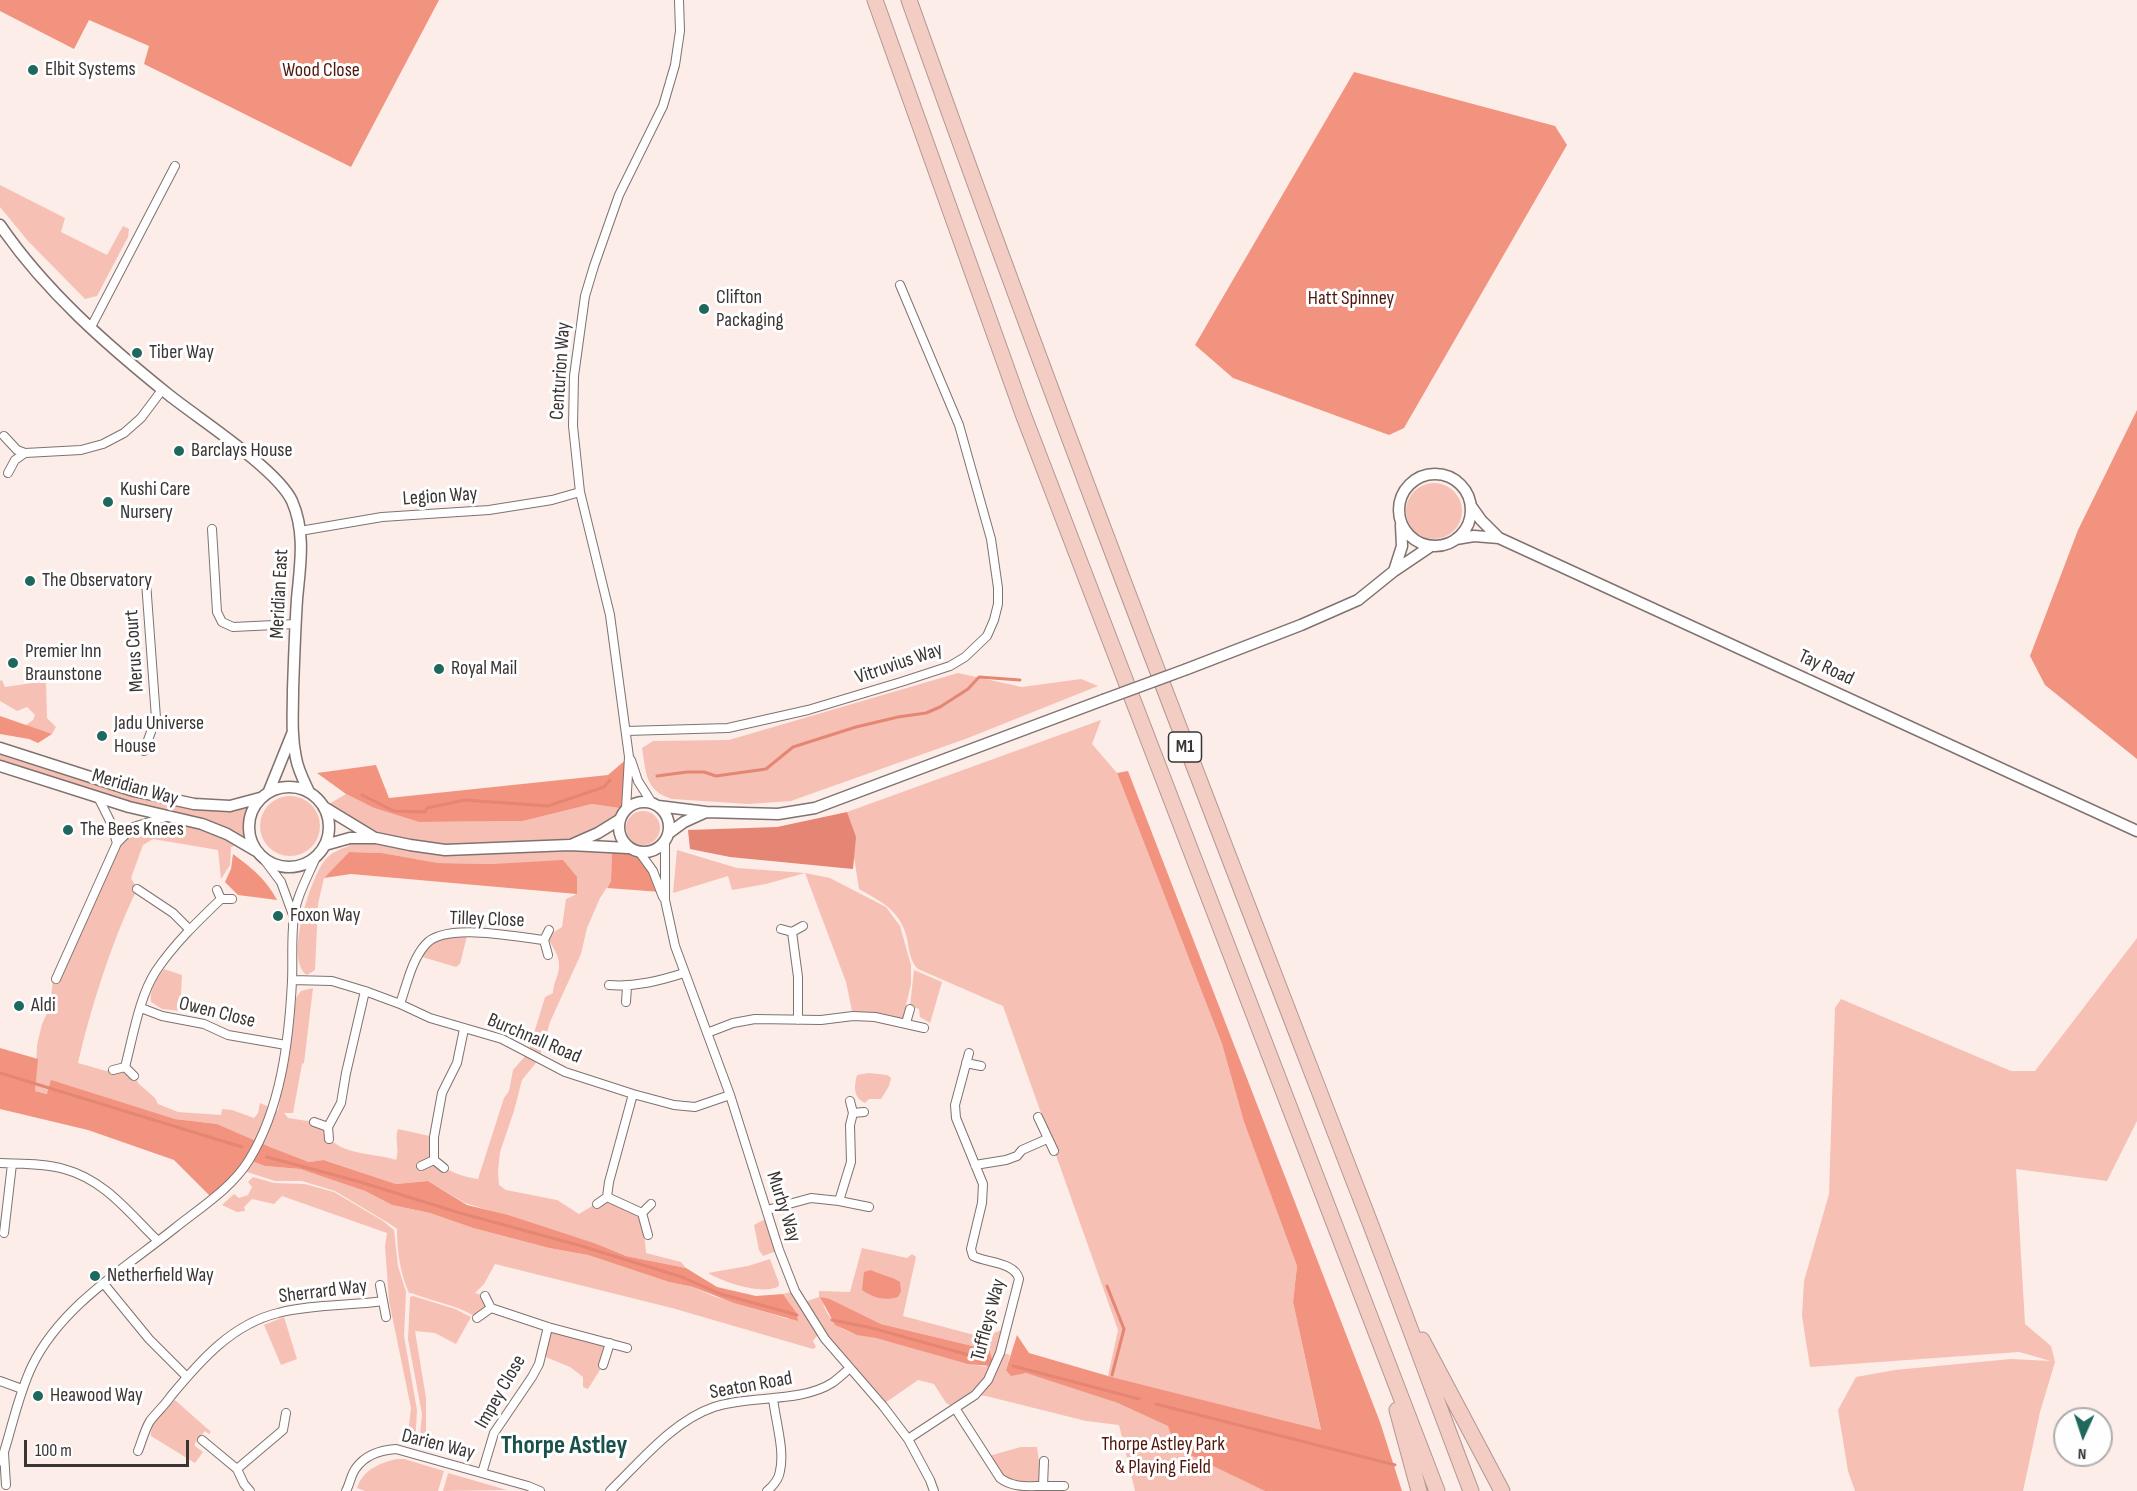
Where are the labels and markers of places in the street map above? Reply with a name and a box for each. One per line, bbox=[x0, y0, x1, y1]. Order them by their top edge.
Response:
place label: Elbit Systems bbox=[45, 58, 136, 82]
marker: Elbit Systems bbox=[26, 63, 40, 77]
place label: Clifton Packaging bbox=[716, 286, 783, 333]
marker: Clifton Packaging bbox=[697, 302, 711, 316]
place label: Tiber Way bbox=[149, 341, 214, 365]
marker: Tiber Way bbox=[130, 346, 144, 360]
place label: Barclays House bbox=[191, 439, 292, 463]
marker: Barclays House bbox=[172, 444, 186, 458]
place label: Kushi Care Nursery bbox=[120, 478, 190, 525]
marker: Kushi Care Nursery bbox=[101, 495, 115, 509]
place label: The Observatory bbox=[42, 569, 152, 593]
marker: The Observatory bbox=[23, 574, 37, 588]
place label: Premier Inn Braunstone bbox=[25, 640, 102, 687]
marker: Premier Inn Braunstone bbox=[6, 656, 20, 670]
place label: Royal Mail bbox=[451, 657, 517, 681]
marker: Royal Mail bbox=[432, 662, 446, 676]
place label: Jadu Universe House bbox=[114, 712, 204, 759]
marker: Jadu Universe House bbox=[95, 729, 109, 743]
place label: The Bees Knees bbox=[80, 818, 184, 842]
marker: The Bees Knees bbox=[61, 823, 75, 837]
place label: Foxon Way bbox=[290, 904, 360, 928]
marker: Foxon Way bbox=[271, 909, 285, 923]
place label: Aldi bbox=[31, 994, 56, 1018]
marker: Aldi bbox=[12, 999, 26, 1013]
place label: Netherfield Way bbox=[107, 1264, 214, 1288]
marker: Netherfield Way bbox=[88, 1269, 102, 1283]
place label: Heawood Way bbox=[50, 1384, 143, 1408]
marker: Heawood Way bbox=[31, 1389, 45, 1403]

